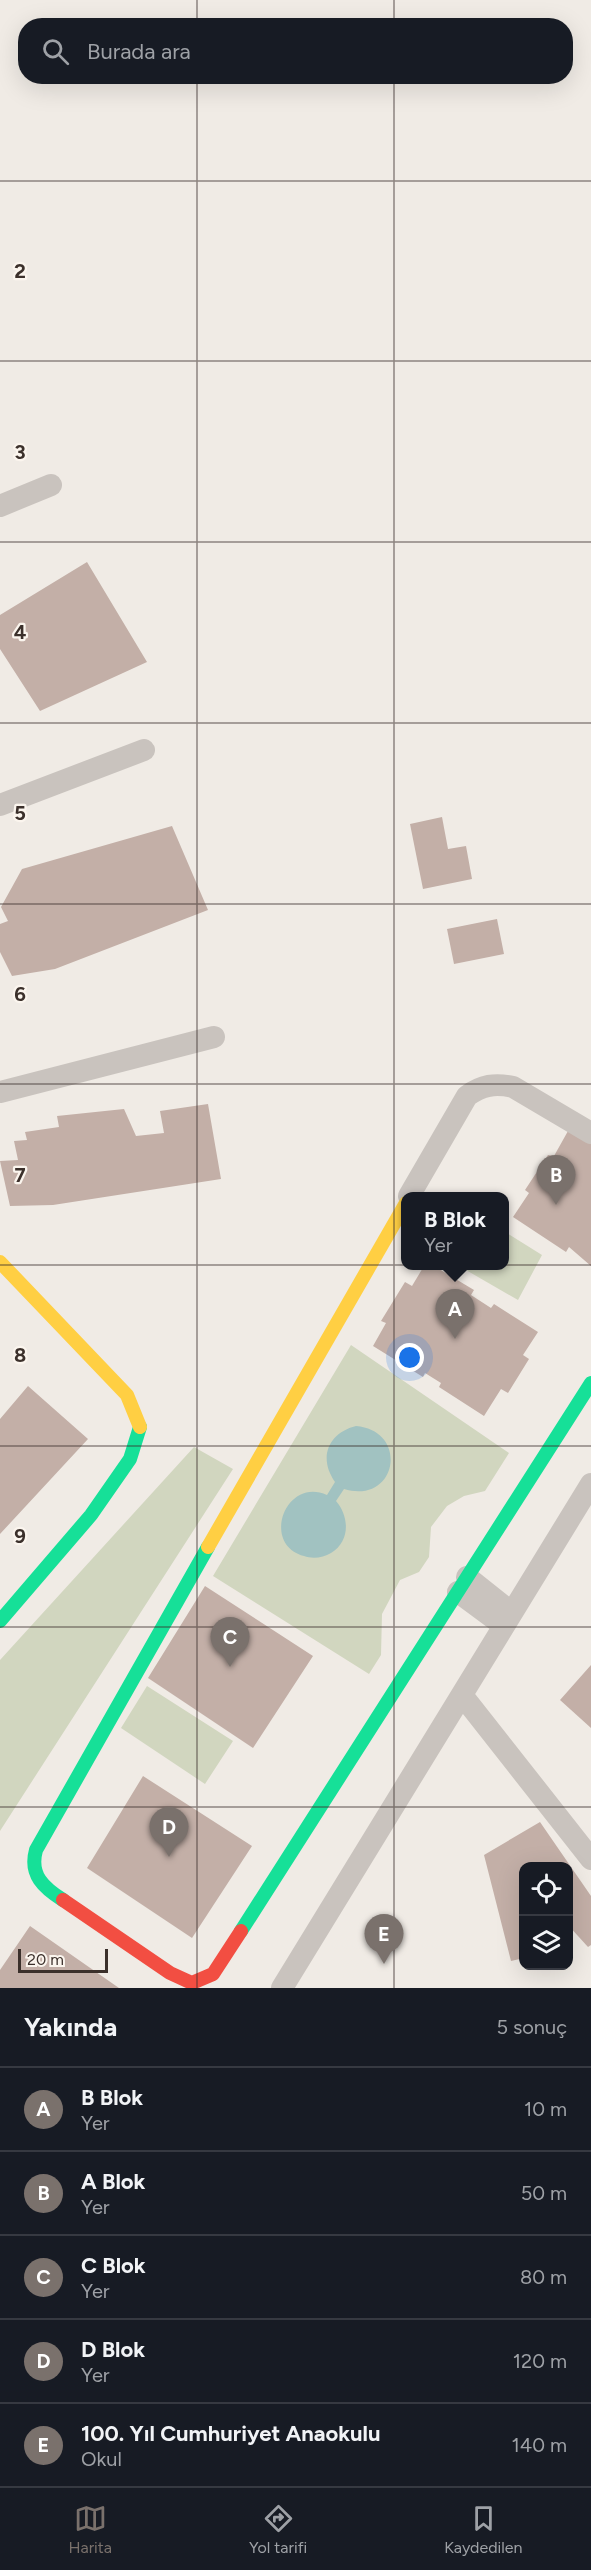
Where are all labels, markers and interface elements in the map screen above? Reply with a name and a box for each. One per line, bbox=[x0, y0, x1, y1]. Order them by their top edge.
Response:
search box bbox=[18, 18, 573, 84]
icon: search bbox=[39, 35, 72, 68]
text: Burada ara bbox=[87, 38, 191, 65]
text: 2 bbox=[14, 259, 26, 283]
text: 3 bbox=[14, 440, 26, 464]
text: 4 bbox=[14, 620, 27, 644]
text: 5 bbox=[14, 801, 26, 825]
text: 6 bbox=[14, 982, 26, 1006]
pin: B bbox=[536, 1156, 576, 1205]
text: 7 bbox=[14, 1163, 26, 1187]
popup bbox=[401, 1192, 509, 1270]
text: B Blok bbox=[424, 1206, 486, 1233]
text: Yer bbox=[424, 1233, 452, 1257]
pin: A bbox=[436, 1290, 474, 1339]
text: 8 bbox=[14, 1343, 26, 1367]
your location bbox=[395, 1343, 424, 1372]
text: 9 bbox=[14, 1524, 26, 1548]
pin: C bbox=[210, 1618, 250, 1667]
pin: D bbox=[150, 1808, 188, 1857]
map controls bbox=[519, 1862, 573, 1970]
button: locate bbox=[519, 1862, 573, 1916]
pin: E bbox=[364, 1914, 404, 1964]
button: layers bbox=[519, 1916, 573, 1970]
scale bar bbox=[18, 1946, 108, 1974]
text: 20 m bbox=[27, 1950, 64, 1969]
text: Yakında bbox=[24, 2011, 117, 2043]
text: 5 sonuç bbox=[497, 2015, 567, 2039]
text: B Blok bbox=[81, 2084, 143, 2111]
text: A bbox=[36, 2097, 51, 2121]
text: 10 m bbox=[524, 2097, 567, 2121]
text: Yer bbox=[81, 2111, 110, 2135]
text: A Blok bbox=[81, 2168, 145, 2195]
text: B bbox=[37, 2181, 50, 2205]
text: 50 m bbox=[521, 2181, 567, 2205]
text: Yer bbox=[81, 2195, 110, 2219]
text: C Blok bbox=[81, 2252, 146, 2279]
text: C bbox=[36, 2265, 51, 2289]
text: 80 m bbox=[520, 2265, 567, 2289]
text: Yer bbox=[81, 2279, 110, 2303]
text: D Blok bbox=[81, 2336, 145, 2363]
text: D bbox=[37, 2349, 51, 2373]
text: 120 m bbox=[513, 2349, 567, 2373]
text: Yer bbox=[81, 2363, 110, 2387]
text: 100. Yıl Cumhuriyet Anaokulu bbox=[81, 2420, 380, 2447]
text: E bbox=[38, 2433, 49, 2457]
text: 140 m bbox=[512, 2433, 567, 2457]
text: Okul bbox=[81, 2447, 122, 2471]
tab: Harita bbox=[68, 2502, 112, 2557]
tab: Yol tarifi bbox=[249, 2502, 307, 2557]
tab: Kaydedilen bbox=[444, 2502, 523, 2557]

